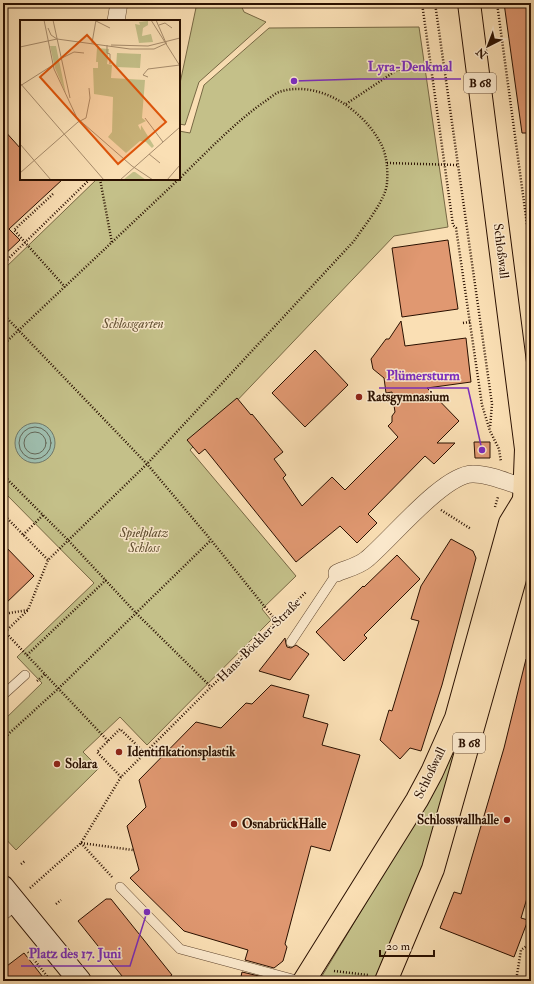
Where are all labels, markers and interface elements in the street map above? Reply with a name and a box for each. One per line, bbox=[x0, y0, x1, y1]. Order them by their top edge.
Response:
inset map bbox=[20, 20, 180, 180]
north arrow bbox=[468, 26, 508, 66]
text: N bbox=[473, 44, 490, 62]
callout: Lyra-Denkmal bbox=[360, 53, 461, 79]
text: Lyra-Denkmal bbox=[368, 58, 453, 76]
road number: B 68 bbox=[464, 73, 496, 93]
street label: Schloßwall bbox=[490, 222, 512, 280]
park label: Schlossgarten bbox=[101, 316, 164, 332]
callout: Plümersturm bbox=[379, 362, 468, 388]
text: Plümersturm bbox=[386, 367, 460, 384]
place label: Ratsgymnasium bbox=[367, 389, 450, 406]
marker: Ratsgymnasium bbox=[354, 392, 364, 402]
park label: Spielplatz Schloss bbox=[119, 525, 169, 556]
street label: Hans-Böckler-Straße bbox=[214, 594, 305, 685]
road number: B 68 bbox=[453, 733, 485, 753]
place label: Identifikationsplastik bbox=[127, 744, 236, 761]
street label: Schloßwall bbox=[411, 744, 450, 801]
marker: Identifikationsplastik bbox=[114, 747, 124, 757]
place label: Solara bbox=[65, 756, 98, 772]
marker: Solara bbox=[52, 759, 62, 769]
place label: Schlosswallhalle bbox=[417, 812, 500, 828]
marker: Schlosswallhalle bbox=[502, 815, 512, 825]
place label: OsnabrückHalle bbox=[242, 816, 327, 832]
marker: OsnabrückHalle bbox=[229, 819, 239, 829]
scale bar bbox=[380, 932, 434, 958]
text: 20 m bbox=[386, 939, 411, 954]
callout: Platz des 17. Juni bbox=[21, 940, 130, 966]
text: Platz des 17. Juni bbox=[29, 945, 122, 963]

